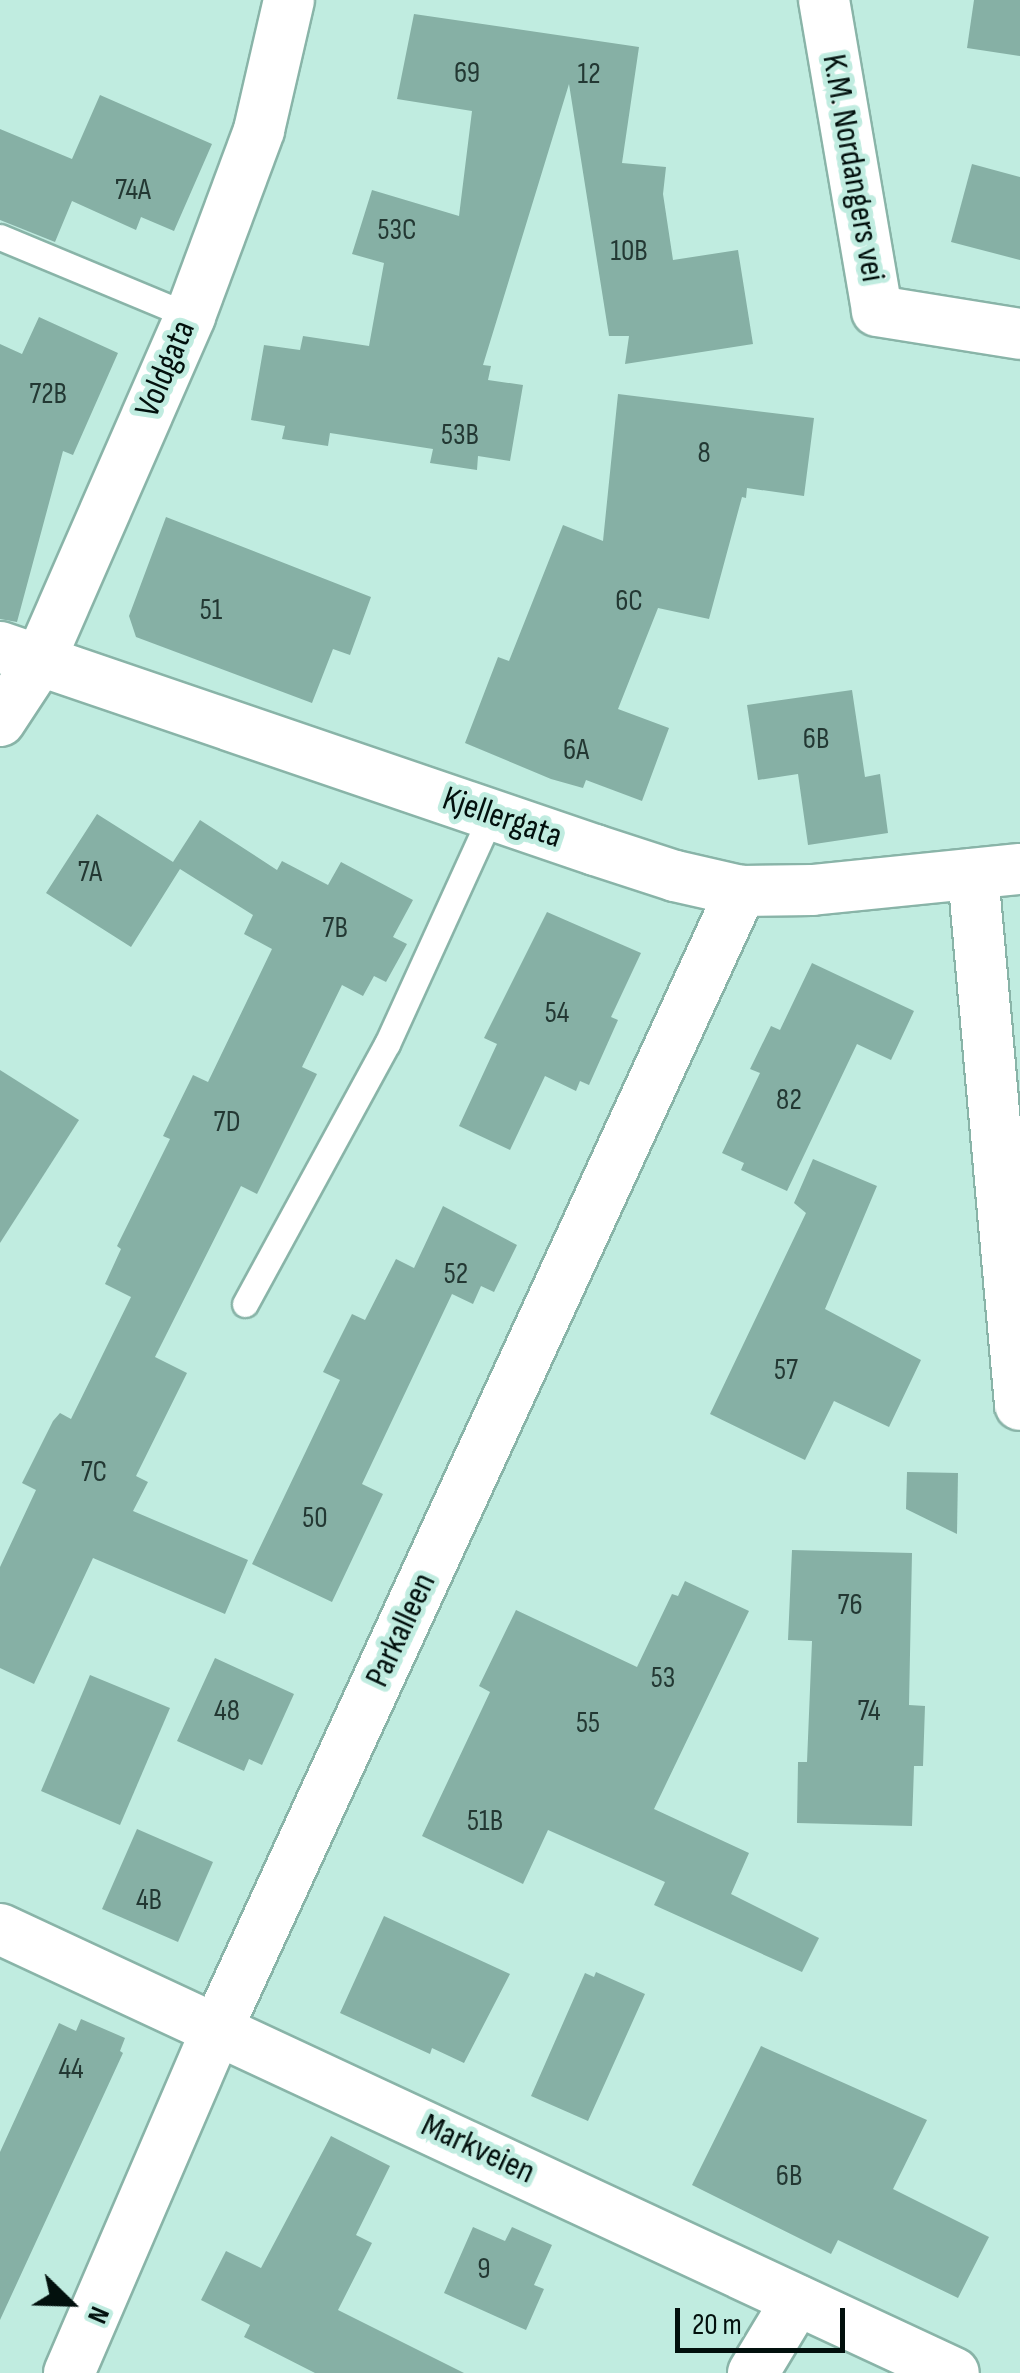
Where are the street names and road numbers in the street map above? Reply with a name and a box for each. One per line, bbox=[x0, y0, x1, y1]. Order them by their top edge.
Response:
street label: K.M. Nordangers vei bbox=[812, 51, 894, 285]
street label: Voldgata bbox=[127, 314, 205, 424]
street label: Kjellergata bbox=[437, 778, 567, 858]
street label: Parkalleen bbox=[356, 1566, 446, 1694]
street label: Markveien bbox=[414, 2104, 542, 2194]

